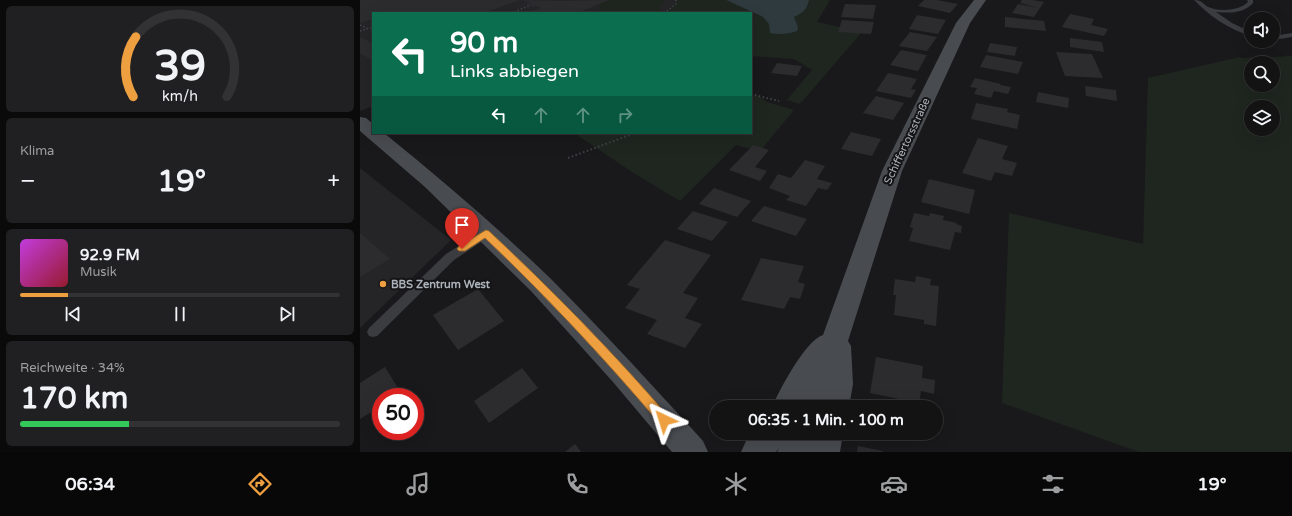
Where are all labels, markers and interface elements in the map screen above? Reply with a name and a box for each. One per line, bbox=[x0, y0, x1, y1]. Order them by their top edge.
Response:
map controls bbox=[1244, 12, 1280, 136]
button: sound bbox=[1244, 12, 1280, 48]
text: 90 m bbox=[450, 26, 518, 60]
icon: left bbox=[384, 28, 436, 80]
text: 39 bbox=[154, 42, 206, 92]
button: search bbox=[1244, 56, 1280, 92]
text: Links abbiegen bbox=[450, 60, 579, 82]
text: km/h bbox=[162, 87, 198, 104]
street label: Schiffertorsstraße bbox=[881, 96, 933, 186]
button: layers bbox=[1244, 100, 1280, 136]
icon: left bbox=[488, 104, 510, 126]
icon: ahead bbox=[530, 104, 552, 126]
icon: ahead bbox=[572, 104, 594, 126]
icon: right bbox=[614, 104, 636, 126]
text: Klima bbox=[20, 143, 54, 159]
text: 19° bbox=[157, 163, 206, 200]
text: − bbox=[20, 168, 36, 194]
text: + bbox=[328, 168, 340, 194]
pin bbox=[445, 208, 479, 249]
icon: arrive bbox=[451, 214, 473, 236]
text: 92.9 FM bbox=[80, 246, 140, 264]
text: Musik bbox=[80, 264, 117, 280]
place label: BBS Zentrum West bbox=[391, 278, 491, 291]
marker: BBS Zentrum West bbox=[378, 279, 388, 289]
icon: previous bbox=[62, 303, 84, 325]
icon: pause bbox=[169, 303, 191, 325]
icon: next bbox=[276, 303, 298, 325]
text: Reichweite · 34% bbox=[20, 360, 125, 376]
text: 170 km bbox=[20, 380, 128, 417]
speed limit sign: 50 bbox=[372, 388, 424, 440]
position arrow bbox=[643, 399, 685, 441]
text: 06:35 · 1 Min. · 100 m bbox=[748, 411, 904, 429]
icon: directions bbox=[246, 470, 274, 498]
icon: music bbox=[404, 470, 432, 498]
icon: phone bbox=[563, 470, 591, 498]
icon: climate bbox=[722, 470, 750, 498]
icon: car bbox=[880, 470, 908, 498]
icon: filters bbox=[1039, 470, 1067, 498]
text: 06:34 bbox=[65, 473, 115, 495]
text: 19° bbox=[1197, 473, 1227, 495]

